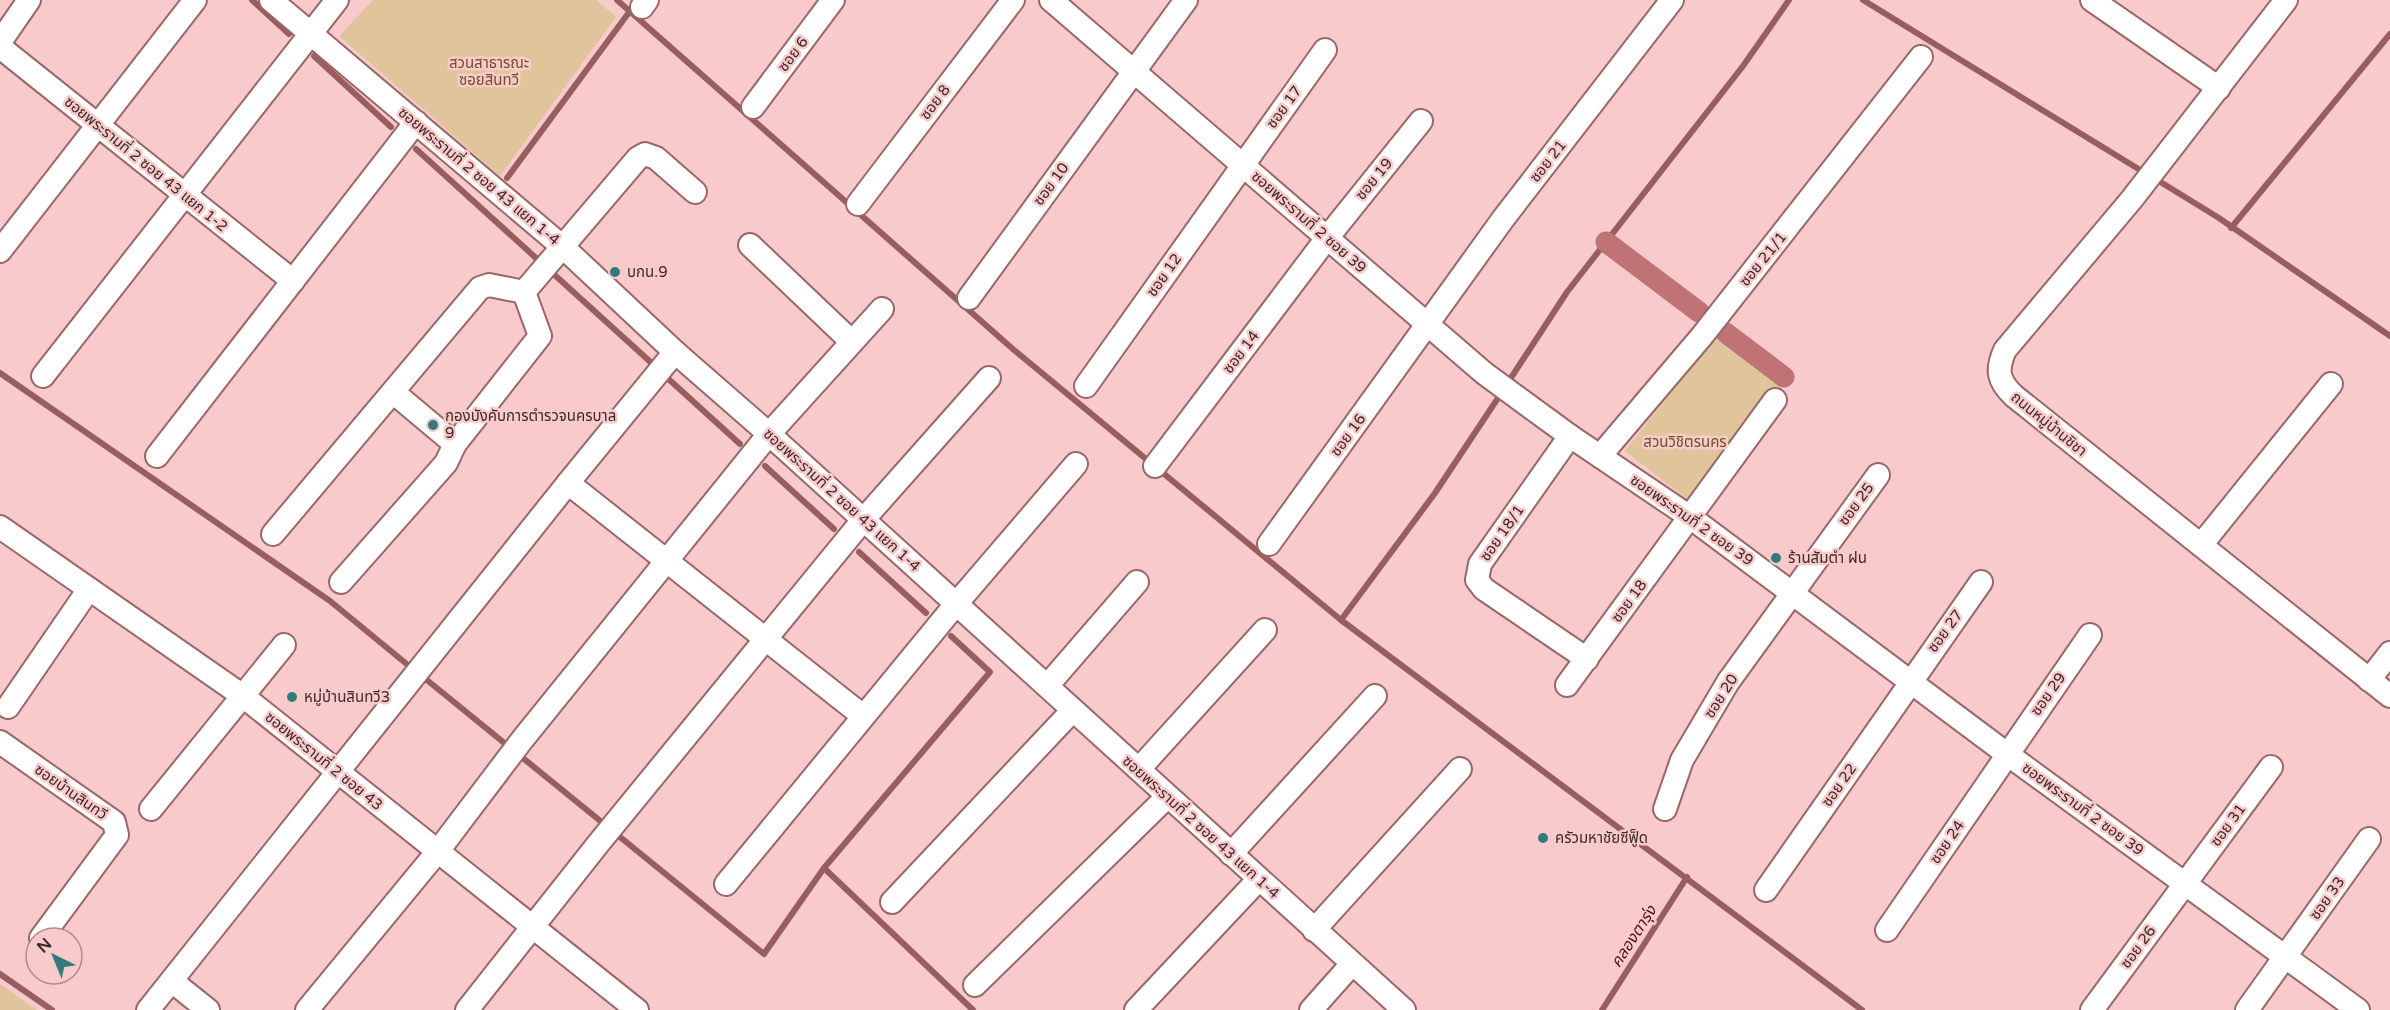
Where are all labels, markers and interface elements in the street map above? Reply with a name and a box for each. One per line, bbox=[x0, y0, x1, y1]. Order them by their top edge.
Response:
street label: ซอย 6 bbox=[774, 33, 812, 75]
park label: สวนสาธารณะ ซอยสินทวี bbox=[449, 54, 529, 89]
street label: ซอย 8 bbox=[916, 81, 954, 123]
street label: ซอย 17 bbox=[1262, 82, 1306, 132]
street label: ซอยพระรามที่ 2 ซอย 43 แยก 1-2 bbox=[61, 91, 233, 235]
street label: ซอยพระรามที่ 2 ซอย 43 แยก 1-4 bbox=[395, 102, 565, 249]
street label: ซอย 21 bbox=[1526, 136, 1570, 186]
street label: ซอย 19 bbox=[1352, 154, 1396, 204]
street label: ซอย 10 bbox=[1029, 159, 1073, 209]
street label: ซอยพระรามที่ 2 ซอย 39 bbox=[1248, 166, 1371, 277]
street label: ซอย 21/1 bbox=[1736, 228, 1790, 290]
street label: ซอย 12 bbox=[1143, 250, 1185, 300]
place label: บกน.9 bbox=[627, 263, 668, 281]
marker: บกน.9 bbox=[608, 265, 622, 279]
street label: ซอย 14 bbox=[1219, 327, 1263, 377]
street label: ถนนหมู่บ้านชิชา bbox=[2007, 388, 2091, 460]
place label: กองบังคับการตำรวจนครบาล 9 bbox=[445, 407, 616, 442]
street label: ซอย 16 bbox=[1326, 410, 1370, 460]
marker: กองบังคับการตำรวจนครบาล 9 bbox=[426, 418, 440, 432]
street label: ซอยพระรามที่ 2 ซอย 43 แยก 1-4 bbox=[760, 423, 926, 575]
park label: สวนวิชิตรนคร bbox=[1643, 433, 1727, 451]
street label: ซอยพระรามที่ 2 ซอย 39 bbox=[1627, 469, 1758, 569]
street label: ซอย 25 bbox=[1834, 479, 1878, 529]
street label: ซอย 18/1 bbox=[1476, 501, 1528, 565]
place label: ร้านสัมตำ ฝน bbox=[1788, 549, 1867, 567]
marker: ร้านสัมตำ ฝน bbox=[1769, 551, 1783, 565]
street label: ซอย 18 bbox=[1607, 576, 1651, 626]
street label: ซอย 27 bbox=[1923, 606, 1967, 656]
street label: ซอย 29 bbox=[2027, 669, 2069, 719]
street label: ซอย 20 bbox=[1700, 671, 1742, 721]
place label: หมู่บ้านสินทวี3 bbox=[304, 688, 390, 706]
marker: หมู่บ้านสินทวี3 bbox=[285, 690, 299, 704]
street label: ซอยพระรามที่ 2 ซอย 43 bbox=[262, 706, 388, 814]
street label: ซอยพระรามที่ 2 ซอย 43 แยก 1-4 bbox=[1119, 750, 1285, 902]
street label: ซอยพระรามที่ 2 ซอย 39 bbox=[2019, 757, 2149, 859]
street label: ซอยบ้านสินทวี bbox=[31, 760, 111, 824]
street label: ซอย 22 bbox=[1818, 760, 1860, 810]
street label: ซอย 31 bbox=[2206, 800, 2250, 850]
street label: ซอย 24 bbox=[1926, 817, 1968, 867]
place label: ครัวมหาชัยซีฟู็ด bbox=[1555, 829, 1648, 847]
marker: ครัวมหาชัยซีฟู็ด bbox=[1536, 831, 1550, 845]
street label: ซอย 33 bbox=[2306, 873, 2348, 923]
water label: คลองตารุ่ง bbox=[1606, 901, 1662, 971]
street label: ซอย 26 bbox=[2116, 922, 2160, 972]
north arrow bbox=[24, 926, 84, 986]
text: N bbox=[33, 934, 56, 957]

